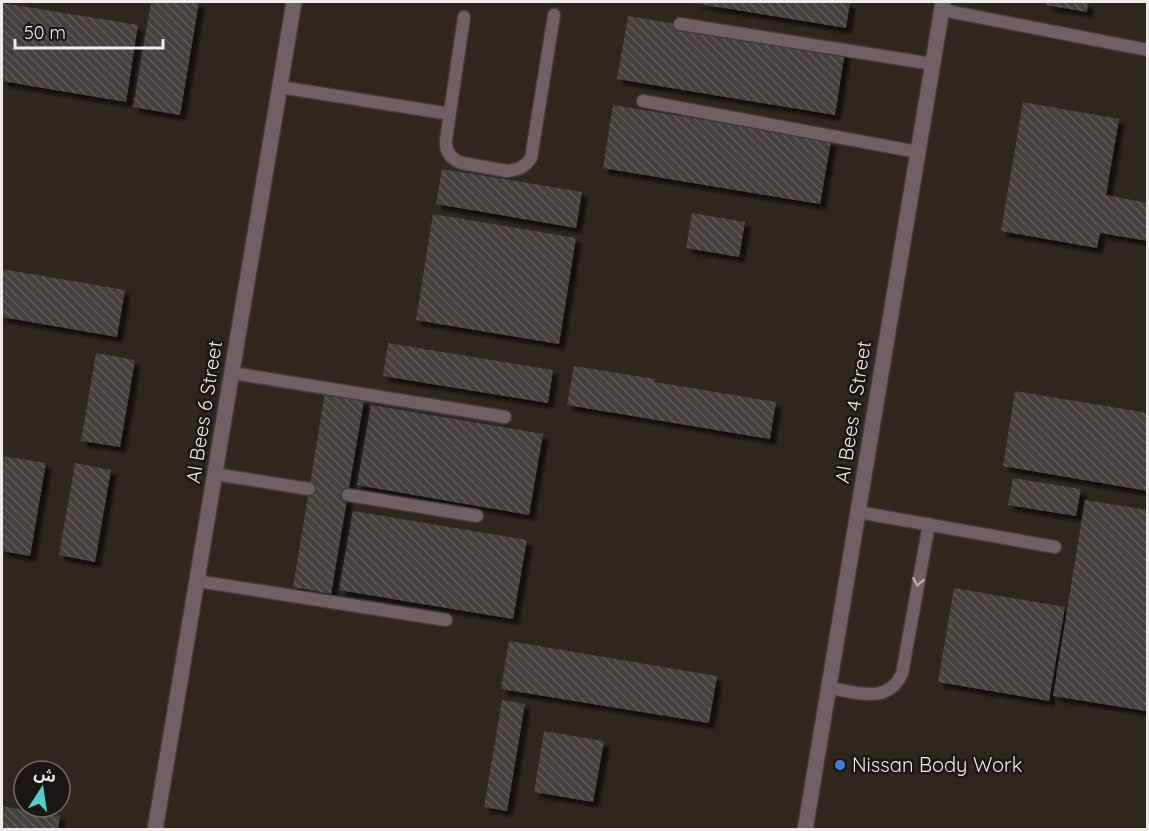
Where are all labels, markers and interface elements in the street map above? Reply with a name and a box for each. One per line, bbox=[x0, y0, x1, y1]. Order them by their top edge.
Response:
scale bar bbox=[15, 12, 164, 50]
text: 50 m bbox=[24, 21, 66, 44]
street label: Al Bees 6 Street bbox=[180, 338, 227, 485]
street label: Al Bees 4 Street bbox=[829, 339, 876, 485]
one-way arrow bbox=[913, 577, 925, 586]
place label: Nissan Body Work bbox=[852, 752, 1022, 777]
marker: Nissan Body Work bbox=[833, 758, 847, 772]
north arrow bbox=[12, 759, 72, 819]
text: ش bbox=[32, 762, 58, 786]

